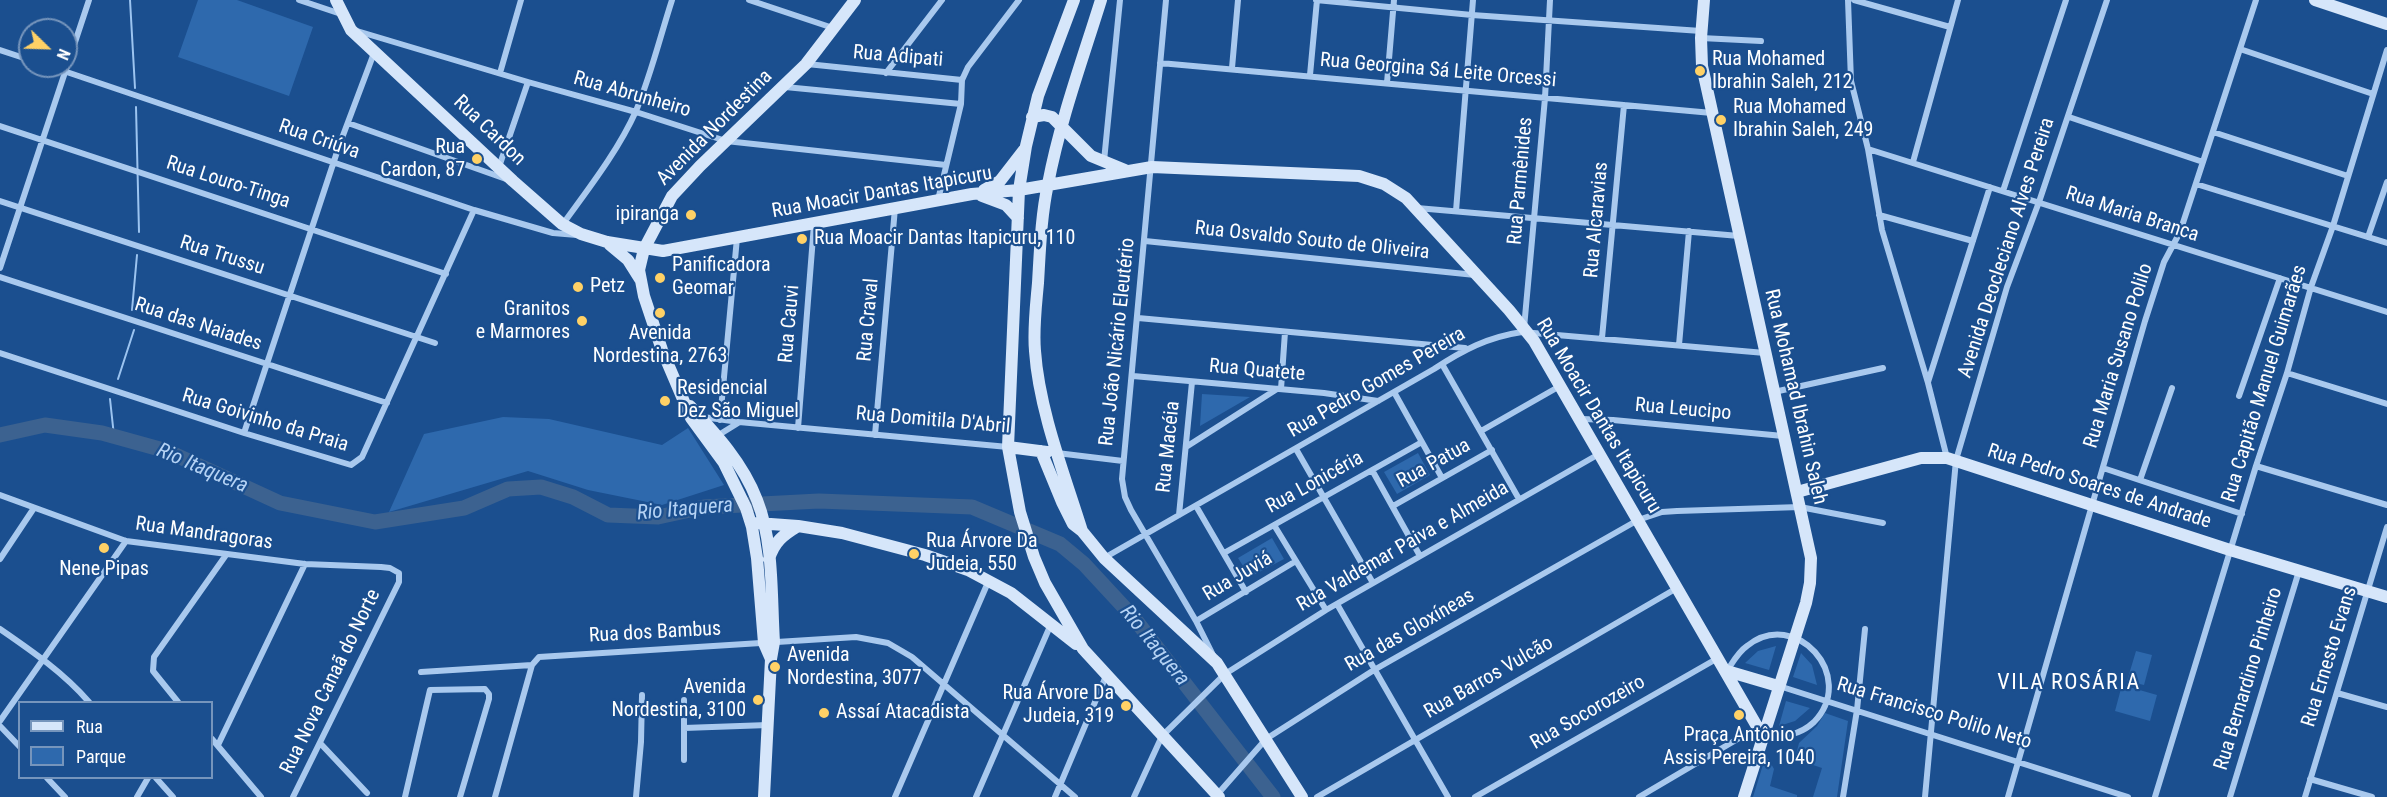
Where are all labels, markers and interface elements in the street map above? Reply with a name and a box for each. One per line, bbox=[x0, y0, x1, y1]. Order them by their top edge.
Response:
north arrow bbox=[18, 18, 78, 78]
street label: Rua Adipati bbox=[852, 41, 944, 73]
text: N bbox=[53, 46, 74, 63]
place label: Rua Mohamed Ibrahin Saleh, 212 bbox=[1712, 48, 1852, 95]
street label: Rua Georgina Sá Leite Orcessi bbox=[1319, 49, 1557, 93]
marker: Rua Mohamed Ibrahin Saleh, 212 bbox=[1693, 64, 1707, 78]
street label: Avenida Nordestina bbox=[652, 65, 778, 191]
street label: Rua Abrunheiro bbox=[571, 67, 693, 123]
street label: Rua Cardon bbox=[448, 91, 530, 171]
place label: Rua Mohamed Ibrahin Saleh, 249 bbox=[1733, 96, 1873, 143]
marker: Rua Mohamed Ibrahin Saleh, 249 bbox=[1714, 113, 1728, 127]
street label: Rua Criúva bbox=[275, 115, 363, 165]
street label: Avenida Deocleciano Alves Pereira bbox=[1954, 115, 2060, 381]
street label: Rua Parmênides bbox=[1503, 116, 1539, 246]
place label: Rua Cardon, 87 bbox=[380, 136, 465, 183]
street label: Rua Louro-Tinga bbox=[163, 152, 293, 214]
marker: Rua Cardon, 87 bbox=[470, 152, 484, 166]
street label: Rua Alcaravias bbox=[1580, 161, 1614, 279]
street label: Rua Moacir Dantas Itapicuru bbox=[770, 162, 994, 224]
street label: Rua Maria Branca bbox=[2062, 182, 2202, 248]
place label: ipiranga bbox=[616, 203, 679, 227]
marker: ipiranga bbox=[684, 208, 698, 222]
street label: Rua Osvaldo Souto de Oliveira bbox=[1193, 217, 1431, 265]
place label: Rua Moacir Dantas Itapicuru, 110 bbox=[814, 227, 1075, 251]
street label: Rua Trussu bbox=[177, 231, 267, 281]
marker: Rua Moacir Dantas Itapicuru, 110 bbox=[795, 232, 809, 246]
street label: Rua João Nicário Eleutério bbox=[1095, 237, 1141, 447]
place label: Panificadora Geomar bbox=[672, 254, 771, 301]
street label: Rua Maria Susano Polilo bbox=[2079, 261, 2159, 451]
street label: Rua Capitão Manuel Guimarães bbox=[2217, 262, 2313, 506]
marker: Panificadora Geomar bbox=[653, 271, 667, 285]
place label: Petz bbox=[590, 275, 625, 299]
street label: Rua Craval bbox=[853, 277, 885, 363]
marker: Petz bbox=[571, 280, 585, 294]
street label: Rua Cauvi bbox=[775, 284, 805, 364]
street label: Rua Mohamad Ibrahin Saleh bbox=[1759, 287, 1831, 507]
street label: Rua das Naiades bbox=[131, 293, 265, 357]
place label: Granitos e Marmores bbox=[476, 298, 570, 345]
marker: Avenida Nordestina, 2763 bbox=[653, 306, 667, 320]
marker: Granitos e Marmores bbox=[575, 314, 589, 328]
street label: Rua Moacir Dantas Itapicuru bbox=[1530, 314, 1666, 518]
place label: Avenida Nordestina, 2763 bbox=[593, 322, 727, 369]
street label: Rua Pedro Gomes Pereira bbox=[1284, 322, 1470, 444]
street label: Rua Quatete bbox=[1208, 355, 1306, 387]
place label: Residencial Dez São Miguel bbox=[677, 377, 799, 424]
street label: Rua Goivinho da Praia bbox=[179, 384, 351, 458]
marker: Residencial Dez São Miguel bbox=[658, 394, 672, 408]
street label: Rua Leucipo bbox=[1634, 394, 1732, 426]
street label: Rua Macéia bbox=[1152, 400, 1186, 494]
street label: Rua Domitila D'Abril bbox=[855, 402, 1011, 440]
street label: Rua Patua bbox=[1393, 434, 1475, 494]
water label: Rio Itaquera bbox=[153, 439, 251, 499]
street label: Rua Pedro Soares de Andrade bbox=[1984, 439, 2214, 535]
street label: Rua Lonicéria bbox=[1262, 447, 1368, 519]
street label: Rua Valdemar Paiva e Almeida bbox=[1293, 477, 1513, 617]
water label: Rio Itaquera bbox=[636, 493, 734, 527]
street label: Rua Mandragoras bbox=[134, 512, 274, 556]
place label: Rua Árvore Da Judeia, 550 bbox=[926, 530, 1038, 577]
marker: Nene Pipas bbox=[97, 541, 111, 555]
marker: Rua Árvore Da Judeia, 550 bbox=[907, 547, 921, 561]
street label: Rua Juviá bbox=[1199, 547, 1277, 607]
place label: Nene Pipas bbox=[59, 558, 149, 582]
street label: Rua das Gloxíneas bbox=[1341, 584, 1479, 678]
street label: Rua Ernesto Evans bbox=[2297, 584, 2363, 730]
street label: Rua Bernardino Pinheiro bbox=[2210, 585, 2288, 773]
street label: Rua Nova Canaã do Norte bbox=[276, 586, 386, 778]
water label: Rio Itaquera bbox=[1114, 601, 1194, 691]
street label: Rua dos Bambus bbox=[588, 618, 722, 648]
street label: Rua Barros Vulcão bbox=[1420, 631, 1558, 725]
place label: Avenida Nordestina, 3077 bbox=[787, 644, 922, 691]
marker: Avenida Nordestina, 3077 bbox=[768, 660, 782, 674]
street label: Rua Socorozeiro bbox=[1526, 670, 1650, 756]
district label: VILA ROSÁRIA bbox=[1997, 670, 2141, 696]
street label: Rua Francisco Polilo Neto bbox=[1834, 673, 2034, 755]
place label: Avenida Nordestina, 3100 bbox=[611, 676, 746, 723]
place label: Rua Árvore Da Judeia, 319 bbox=[1002, 682, 1114, 729]
marker: Avenida Nordestina, 3100 bbox=[751, 693, 765, 707]
marker: Rua Árvore Da Judeia, 319 bbox=[1119, 699, 1133, 713]
legend bbox=[18, 701, 213, 779]
place label: Assaí Atacadista bbox=[836, 701, 969, 725]
marker: Assaí Atacadista bbox=[817, 706, 831, 720]
marker: Praça Antônio Assis Pereira, 1040 bbox=[1732, 708, 1746, 722]
text: Rua bbox=[76, 716, 103, 737]
place label: Praça Antônio Assis Pereira, 1040 bbox=[1663, 724, 1815, 771]
text: Parque bbox=[76, 746, 126, 767]

